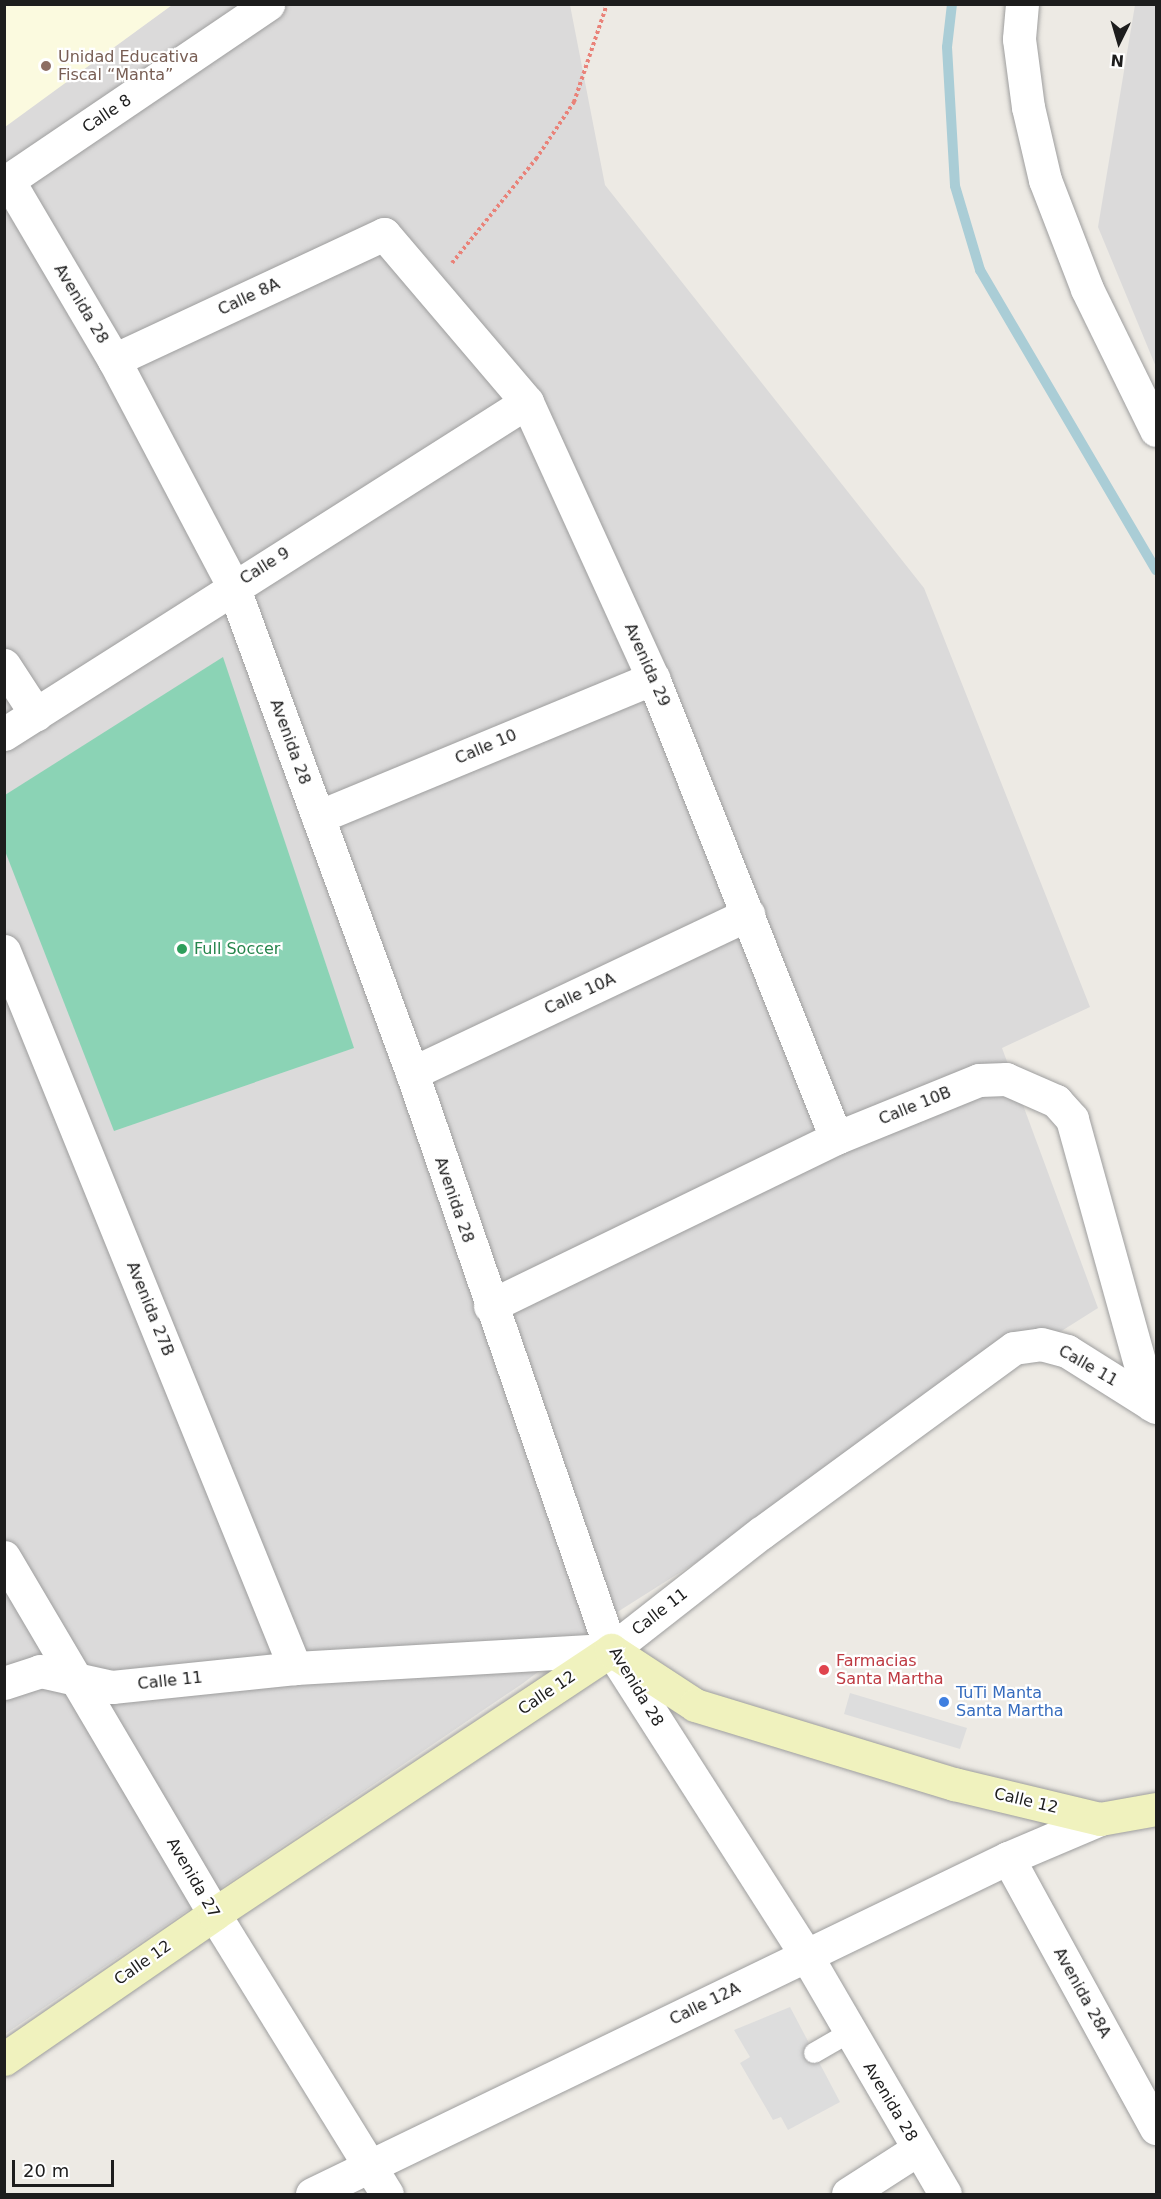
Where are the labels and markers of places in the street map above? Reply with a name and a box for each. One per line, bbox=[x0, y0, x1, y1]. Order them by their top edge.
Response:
place label: Unidad Educativa Fiscal “Manta” bbox=[58, 47, 198, 85]
marker: Unidad Educativa Fiscal “Manta” bbox=[39, 59, 53, 73]
place label: Full Soccer bbox=[194, 939, 280, 959]
marker: Full Soccer bbox=[175, 942, 189, 956]
place label: Farmacias Santa Martha bbox=[836, 1651, 944, 1689]
marker: Farmacias Santa Martha bbox=[817, 1663, 831, 1677]
place label: TuTi Manta Santa Martha bbox=[956, 1683, 1064, 1721]
marker: TuTi Manta Santa Martha bbox=[937, 1695, 951, 1709]

